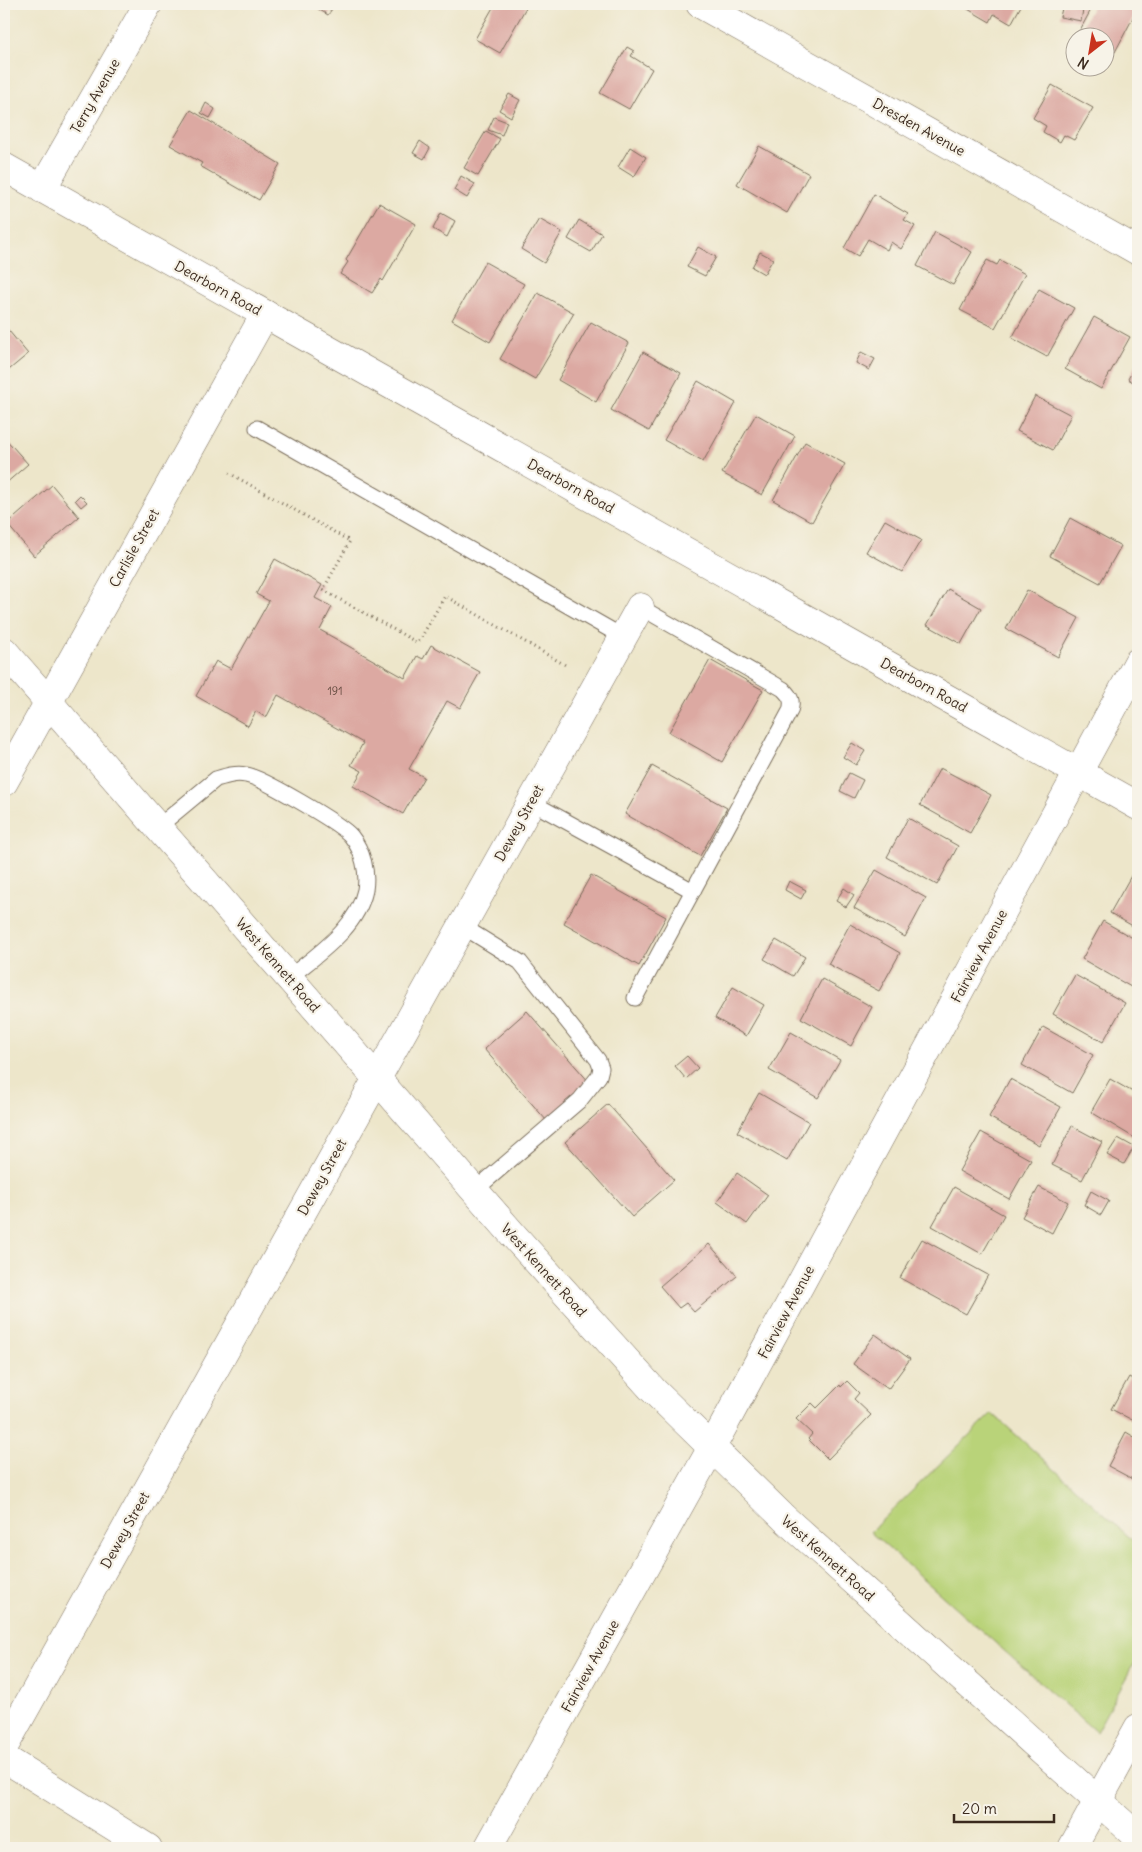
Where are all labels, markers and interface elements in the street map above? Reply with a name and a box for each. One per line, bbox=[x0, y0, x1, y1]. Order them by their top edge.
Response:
north arrow bbox=[1064, 28, 1114, 78]
text: N bbox=[1075, 53, 1092, 73]
street label: Terry Avenue bbox=[66, 55, 124, 137]
street label: Dresden Avenue bbox=[869, 94, 969, 160]
street label: Dearborn Road bbox=[171, 257, 265, 319]
street label: Dearborn Road bbox=[524, 455, 618, 517]
street label: Carlisle Street bbox=[105, 505, 163, 590]
street label: Dearborn Road bbox=[877, 654, 971, 716]
house number: 191 bbox=[327, 684, 343, 698]
street label: Dewey Street bbox=[491, 781, 548, 864]
street label: Fairview Avenue bbox=[947, 906, 1011, 1006]
street label: West Kennett Road bbox=[232, 914, 324, 1016]
street label: Dewey Street bbox=[294, 1135, 351, 1218]
street label: West Kennett Road bbox=[497, 1220, 591, 1320]
street label: Fairview Avenue bbox=[754, 1262, 818, 1362]
street label: Dewey Street bbox=[97, 1488, 154, 1571]
street label: West Kennett Road bbox=[778, 1511, 878, 1605]
street label: Fairview Avenue bbox=[557, 1617, 623, 1715]
scale bar bbox=[954, 1792, 1054, 1824]
text: 20 m bbox=[962, 1799, 997, 1818]

